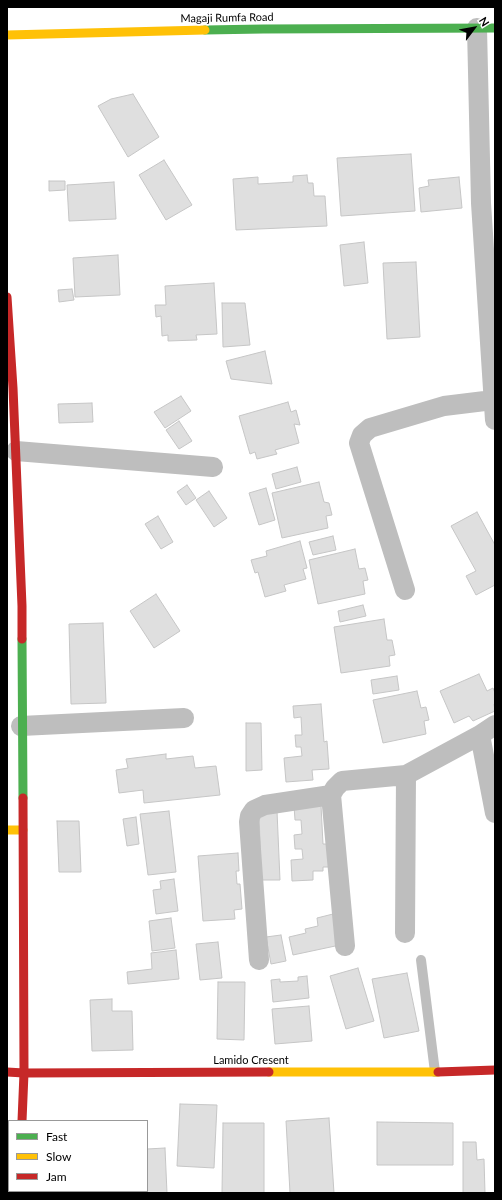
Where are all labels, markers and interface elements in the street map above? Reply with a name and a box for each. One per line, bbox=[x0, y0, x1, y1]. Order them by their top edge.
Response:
north arrow bbox=[454, 8, 494, 48]
street label: Magaji Rumfa Road bbox=[180, 11, 274, 25]
text: N bbox=[477, 14, 492, 28]
street label: Lamido Cresent bbox=[213, 1053, 289, 1067]
legend bbox=[8, 1120, 148, 1192]
text: Fast bbox=[46, 1129, 67, 1144]
text: Slow bbox=[46, 1149, 71, 1164]
text: Jam bbox=[46, 1169, 67, 1184]

